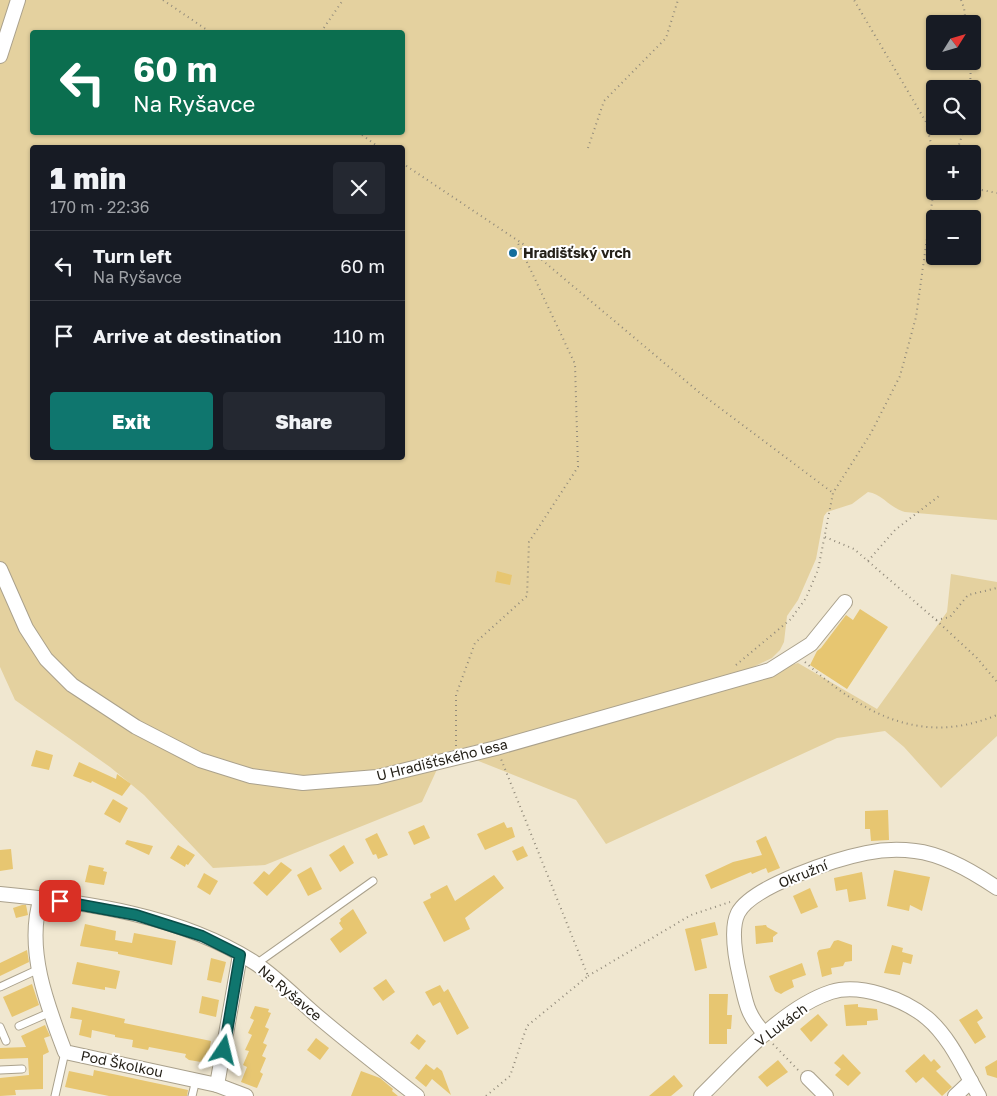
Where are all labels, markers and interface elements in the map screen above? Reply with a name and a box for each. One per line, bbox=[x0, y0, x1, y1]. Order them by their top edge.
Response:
north arrow bbox=[926, 15, 981, 70]
map controls bbox=[926, 15, 981, 265]
text: 60 m bbox=[133, 48, 217, 90]
icon: left bbox=[50, 50, 115, 115]
button: search bbox=[926, 80, 981, 135]
text: Na Ryšavce bbox=[133, 90, 255, 117]
button: + bbox=[926, 145, 981, 200]
text: 1 min bbox=[50, 160, 126, 196]
button: close bbox=[333, 162, 385, 214]
text: 170 m · 22:36 bbox=[50, 197, 150, 217]
button: − bbox=[926, 210, 981, 265]
text: Turn left bbox=[93, 244, 172, 267]
place label: Hradišťský vrch bbox=[523, 244, 631, 261]
marker: Hradišťský vrch bbox=[507, 247, 519, 259]
icon: left bbox=[50, 252, 78, 280]
text: 60 m bbox=[340, 254, 385, 277]
text: Na Ryšavce bbox=[93, 267, 182, 287]
icon: arrive bbox=[50, 322, 78, 350]
text: Arrive at destination bbox=[93, 324, 281, 347]
text: 110 m bbox=[333, 324, 385, 347]
button: Exit bbox=[50, 392, 213, 450]
button: Share bbox=[223, 392, 385, 450]
street label: U Hradišťského lesa bbox=[375, 735, 509, 784]
street label: Okružní bbox=[776, 856, 831, 891]
pin bbox=[39, 880, 81, 922]
icon: arrive bbox=[46, 887, 74, 915]
street label: Na Ryšavce bbox=[255, 961, 326, 1024]
street label: V Lukách bbox=[751, 999, 810, 1050]
position arrow bbox=[197, 1023, 249, 1075]
street label: Pod Školkou bbox=[79, 1047, 165, 1081]

